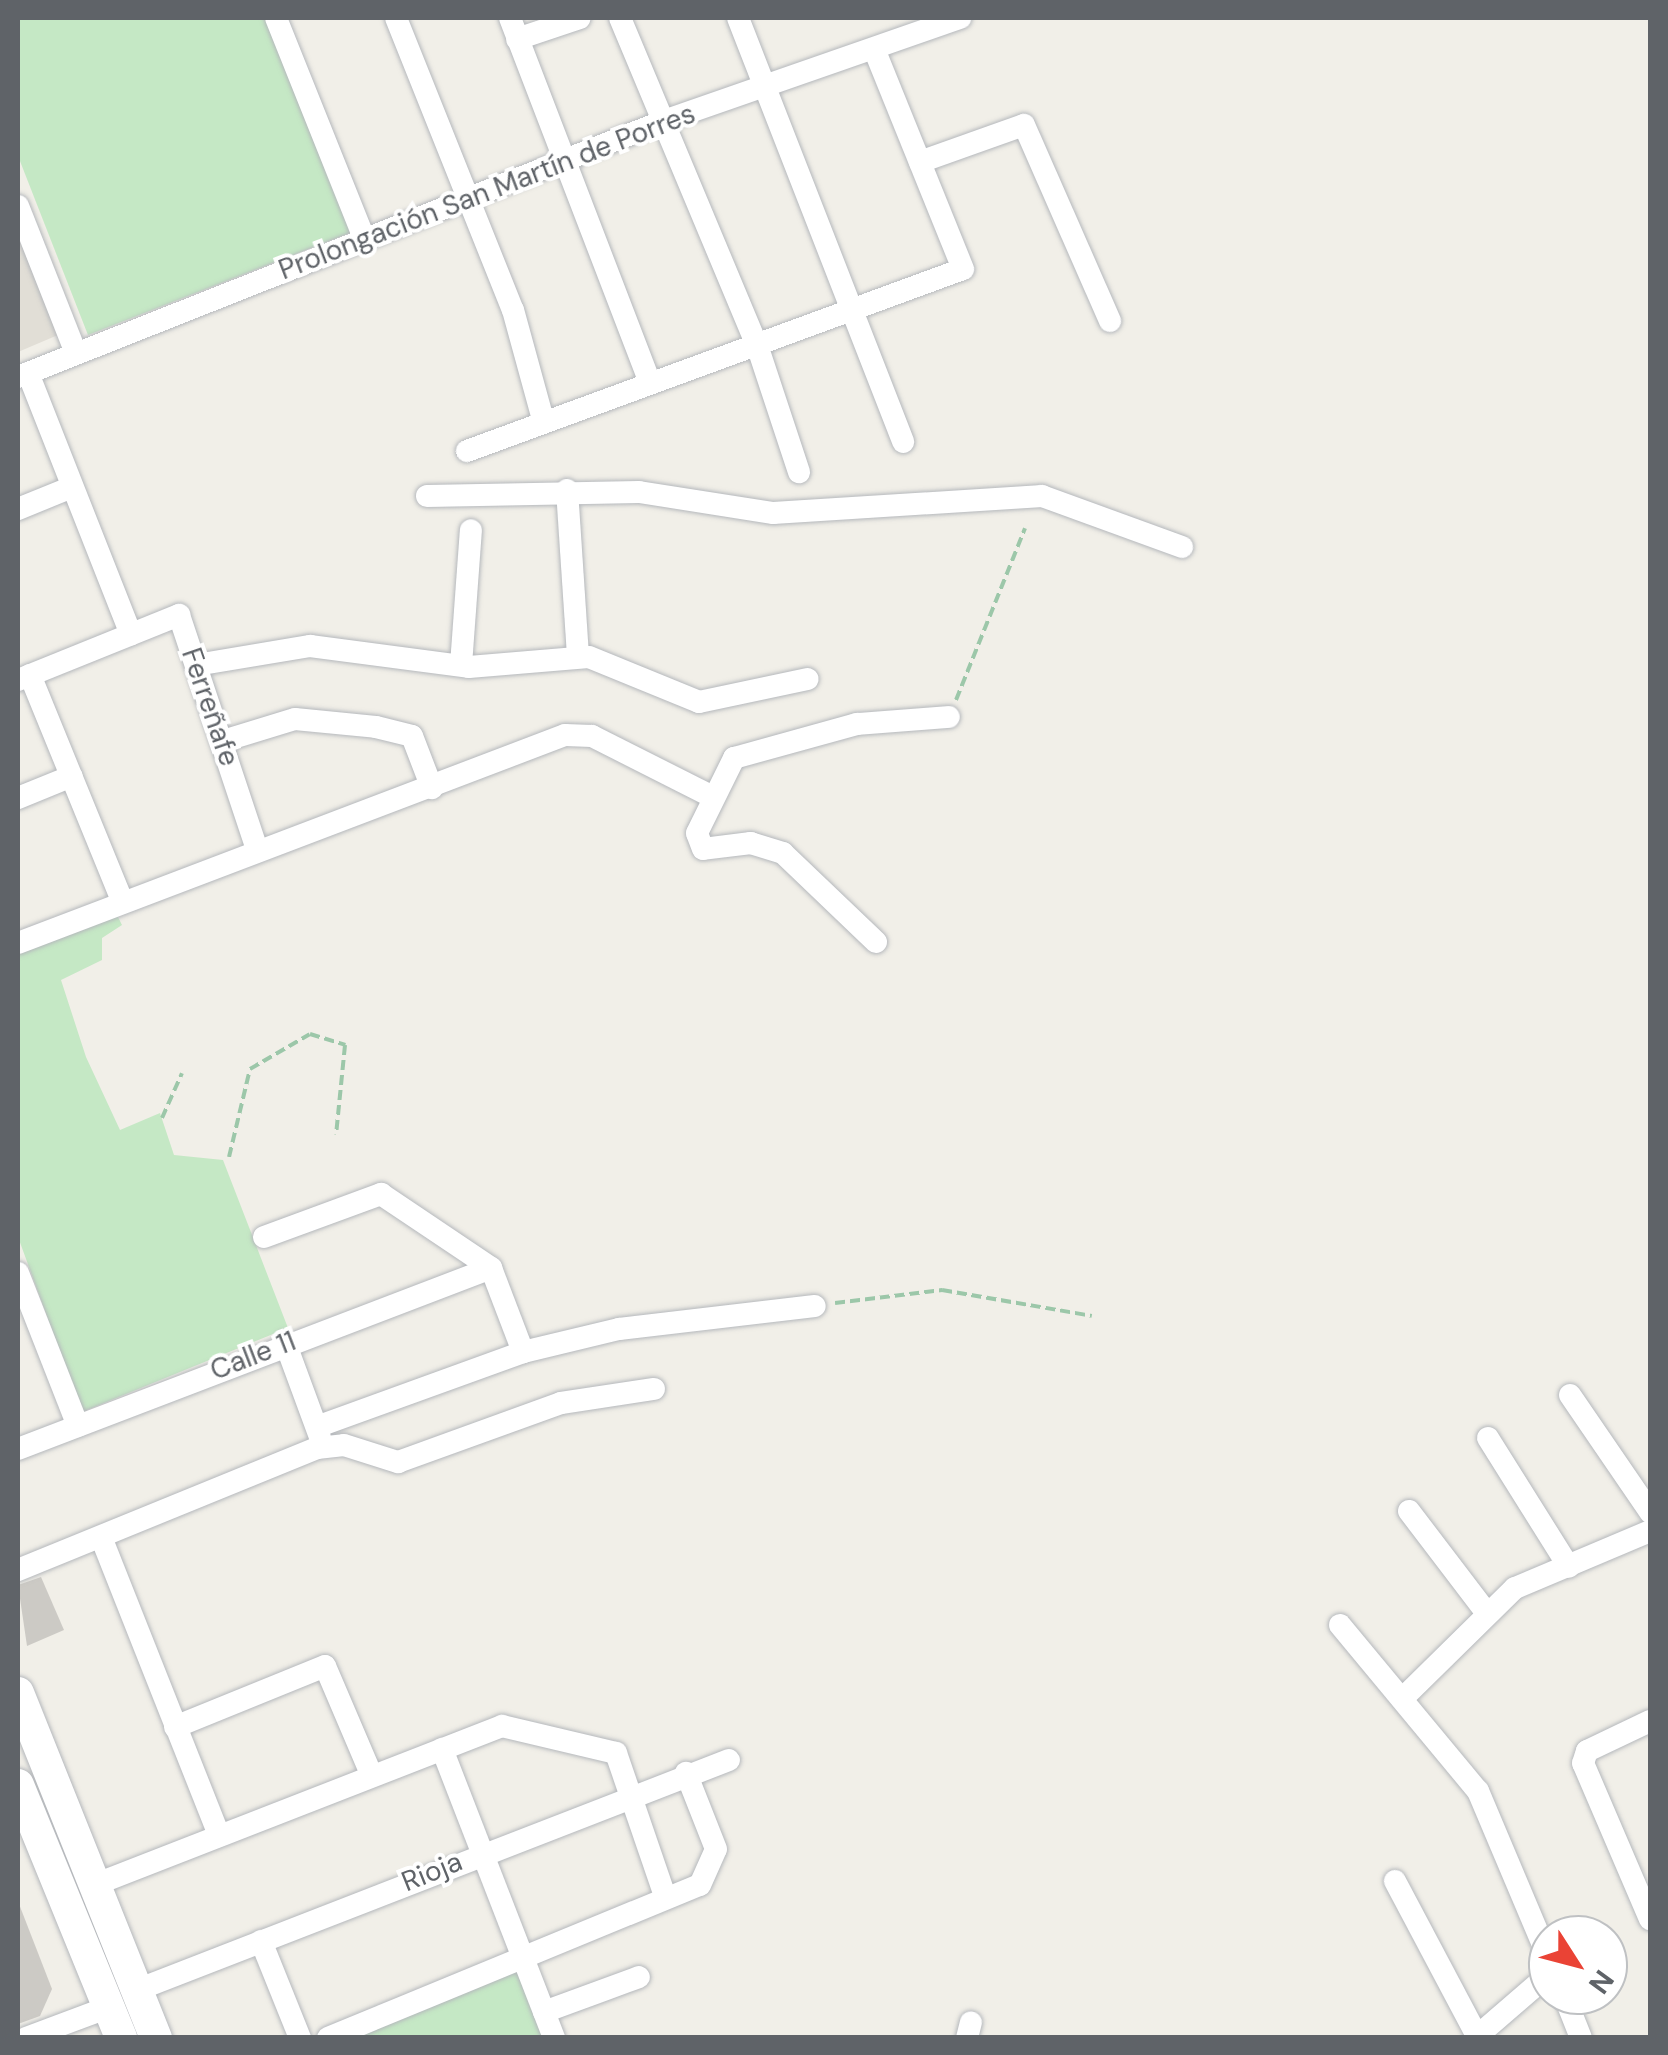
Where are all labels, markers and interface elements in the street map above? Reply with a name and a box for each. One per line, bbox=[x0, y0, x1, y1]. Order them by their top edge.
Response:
street label: Prolongación San Martín de Porres bbox=[274, 97, 700, 287]
street label: Ferreñafe bbox=[174, 644, 246, 770]
street label: Calle 11 bbox=[206, 1324, 300, 1388]
street label: Rioja bbox=[397, 1845, 467, 1899]
north arrow bbox=[1528, 1915, 1628, 2015]
text: N bbox=[1580, 1963, 1622, 2001]

